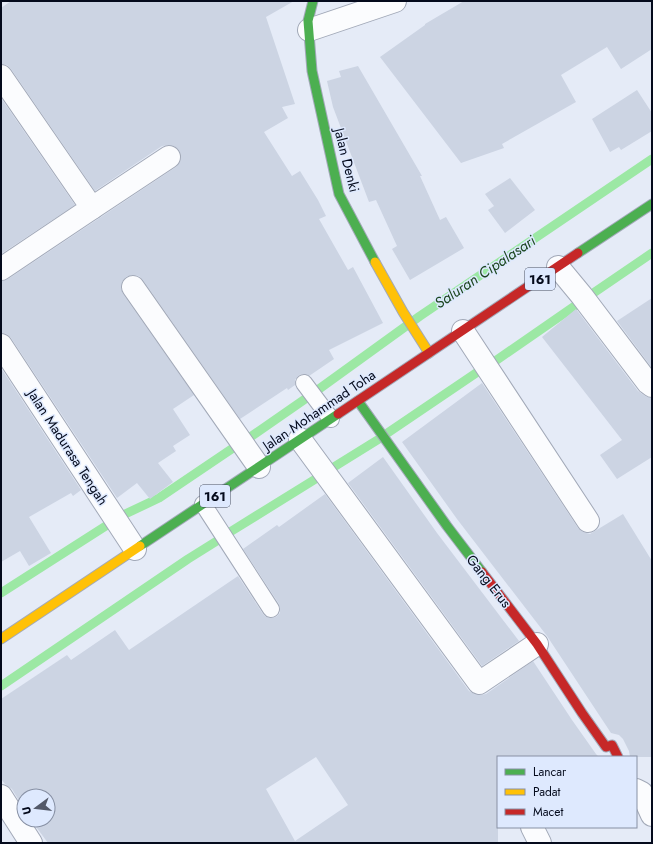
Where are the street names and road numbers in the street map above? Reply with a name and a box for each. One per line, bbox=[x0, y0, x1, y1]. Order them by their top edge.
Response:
street label: Jalan Denki bbox=[329, 124, 365, 194]
road number: 161 bbox=[525, 268, 555, 290]
street label: Jalan Mohammad Toha bbox=[257, 365, 379, 456]
street label: Jalan Madurasa Tengah bbox=[22, 383, 113, 509]
road number: 161 bbox=[200, 485, 230, 507]
street label: Gang Erus bbox=[462, 550, 516, 612]

